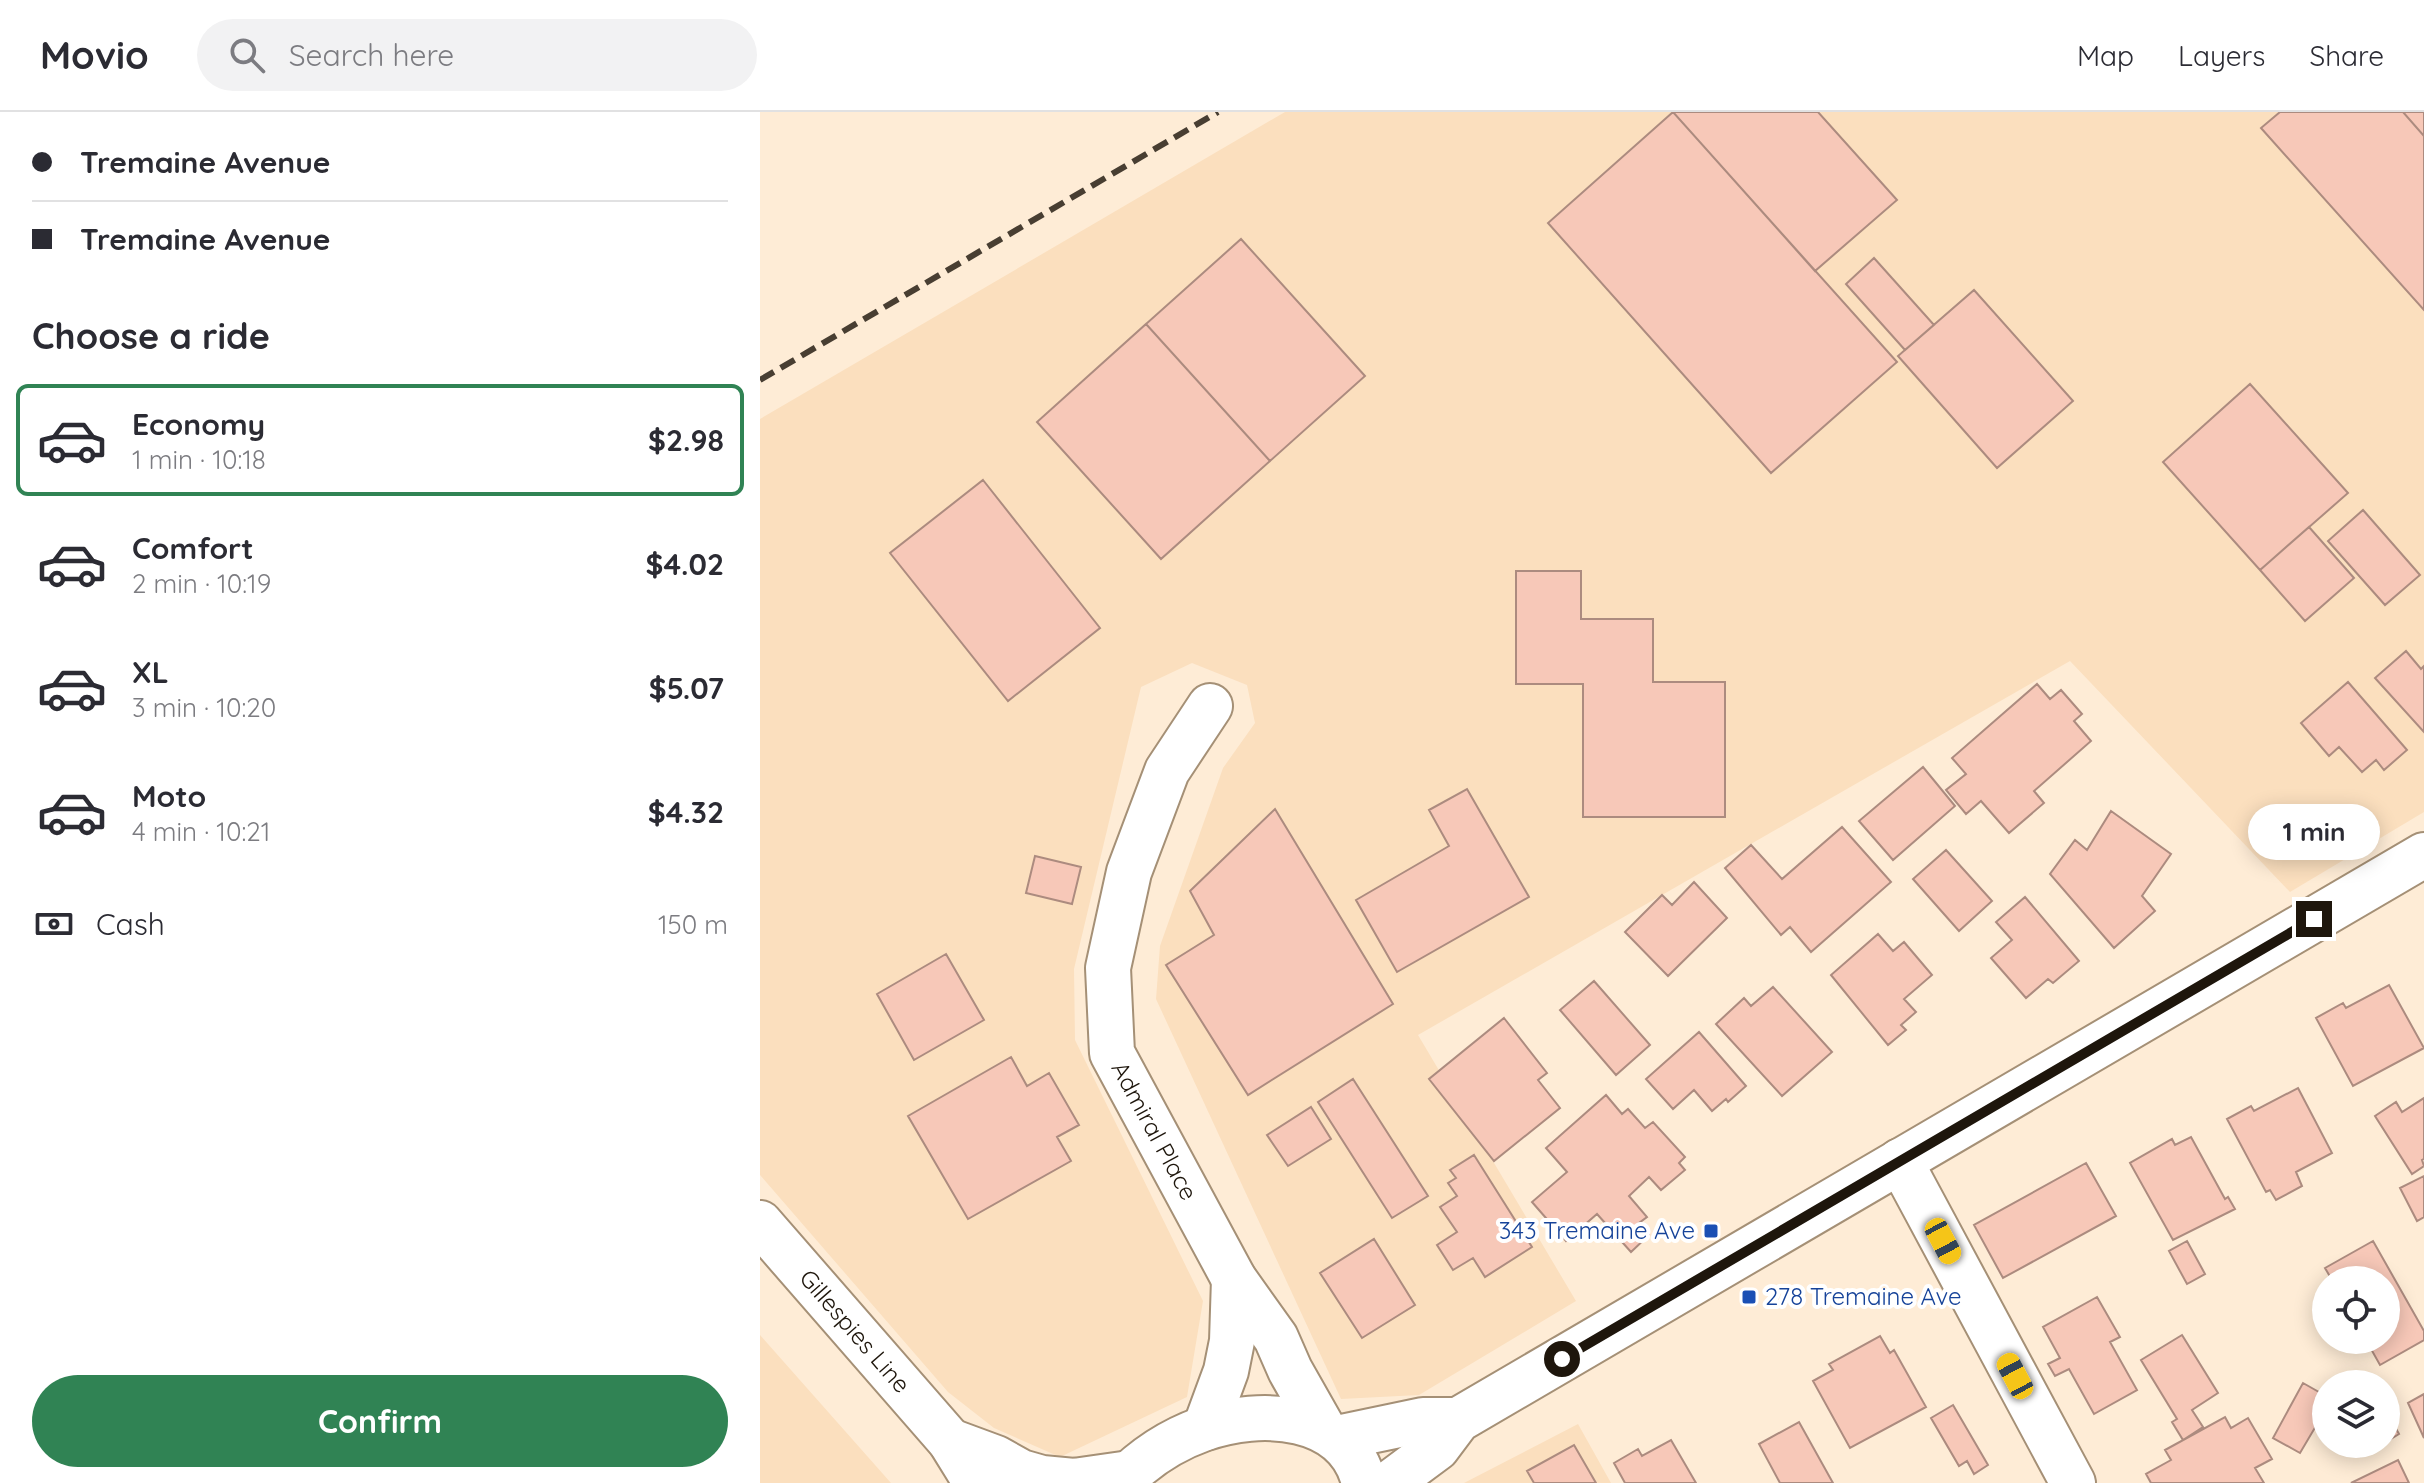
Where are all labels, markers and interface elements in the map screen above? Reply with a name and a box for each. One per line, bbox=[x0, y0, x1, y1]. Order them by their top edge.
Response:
search box bbox=[197, 19, 757, 91]
text: Movio bbox=[40, 31, 149, 79]
icon: search bbox=[225, 33, 269, 77]
text: Search here bbox=[289, 36, 454, 74]
text: Map bbox=[2077, 38, 2134, 73]
text: Layers bbox=[2178, 38, 2265, 73]
text: Share bbox=[2309, 38, 2384, 73]
text: Tremaine Avenue bbox=[80, 143, 331, 181]
text: Tremaine Avenue bbox=[80, 220, 331, 258]
text: Choose a ride bbox=[32, 313, 270, 358]
icon: car bbox=[36, 404, 108, 476]
text: Economy bbox=[132, 405, 265, 443]
text: $2.98 bbox=[648, 421, 724, 459]
text: 1 min · 10:18 bbox=[132, 443, 266, 476]
icon: car bbox=[36, 528, 108, 600]
text: Comfort bbox=[132, 529, 253, 567]
text: $4.02 bbox=[645, 545, 724, 583]
text: 2 min · 10:19 bbox=[132, 567, 271, 600]
icon: car bbox=[36, 652, 108, 724]
text: XL bbox=[132, 653, 169, 691]
text: $5.07 bbox=[649, 669, 724, 707]
text: 3 min · 10:20 bbox=[132, 691, 276, 724]
icon: car bbox=[36, 776, 108, 848]
text: Moto bbox=[132, 777, 206, 815]
text: $4.32 bbox=[648, 793, 724, 831]
callout: 1 min bbox=[2248, 803, 2380, 859]
text: 4 min · 10:21 bbox=[132, 815, 270, 848]
text: 1 min bbox=[2283, 815, 2346, 848]
route end bbox=[2296, 901, 2332, 937]
icon: cash bbox=[32, 902, 76, 946]
text: Cash bbox=[96, 905, 165, 943]
text: 150 m bbox=[658, 908, 728, 941]
street label: Admiral Place bbox=[1105, 1056, 1205, 1205]
car bbox=[1921, 1214, 1965, 1268]
place label: 343 Tremaine Ave bbox=[1499, 1215, 1695, 1245]
marker: 343 Tremaine Ave bbox=[1702, 1222, 1720, 1240]
street label: Gillespies Line bbox=[793, 1263, 917, 1399]
map controls bbox=[2312, 1266, 2400, 1458]
button: locate bbox=[2312, 1266, 2400, 1354]
place label: 278 Tremaine Ave bbox=[1765, 1281, 1962, 1311]
marker: 278 Tremaine Ave bbox=[1740, 1288, 1758, 1306]
route start bbox=[1544, 1341, 1580, 1377]
car bbox=[1993, 1349, 2037, 1403]
button: layers bbox=[2312, 1370, 2400, 1458]
button: Confirm bbox=[32, 1375, 728, 1467]

